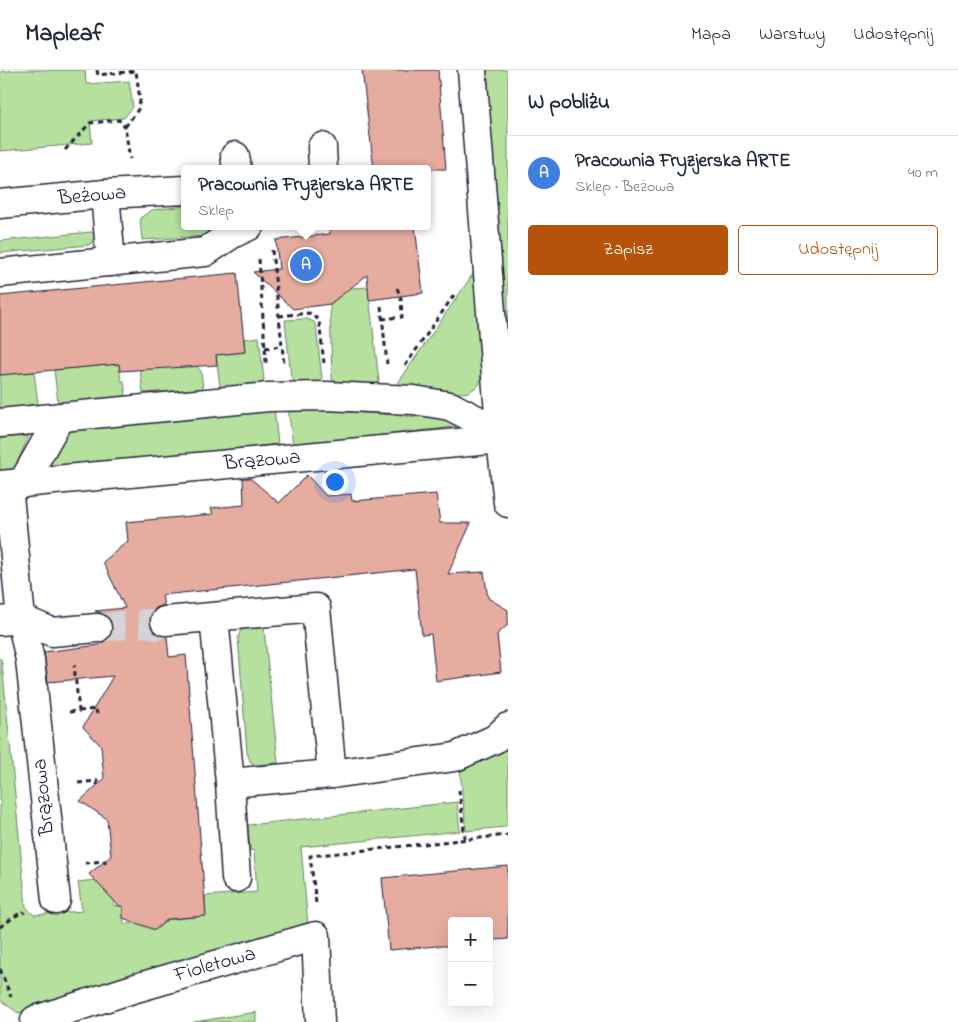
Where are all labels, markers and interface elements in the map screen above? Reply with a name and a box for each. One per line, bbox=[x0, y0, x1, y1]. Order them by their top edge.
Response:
text: Mapleaf bbox=[25, 17, 104, 52]
text: Mapa bbox=[691, 22, 731, 48]
text: Warstwy bbox=[759, 22, 825, 48]
text: Udostępnij bbox=[853, 22, 933, 48]
text: W pobliżu bbox=[528, 88, 610, 118]
text: Pracownia Fryzjerska ARTE bbox=[575, 148, 791, 175]
text: A bbox=[539, 161, 549, 185]
text: 40 m bbox=[908, 161, 938, 185]
popup bbox=[181, 165, 431, 230]
text: Pracownia Fryzjerska ARTE bbox=[198, 172, 414, 199]
text: Sklep · Beżowa bbox=[575, 175, 674, 199]
street label: Beżowa bbox=[56, 178, 127, 214]
text: Sklep bbox=[198, 199, 234, 223]
button: Zapisz bbox=[528, 225, 728, 275]
button: Udostępnij bbox=[738, 225, 938, 275]
pin: A bbox=[290, 246, 322, 284]
street label: Brązowa bbox=[221, 443, 302, 479]
your location bbox=[322, 469, 348, 495]
street label: Brązowa bbox=[25, 757, 63, 838]
map controls bbox=[448, 917, 493, 1007]
button: + bbox=[448, 917, 493, 962]
street label: Fioletowa bbox=[170, 939, 259, 991]
button: − bbox=[448, 962, 493, 1007]

